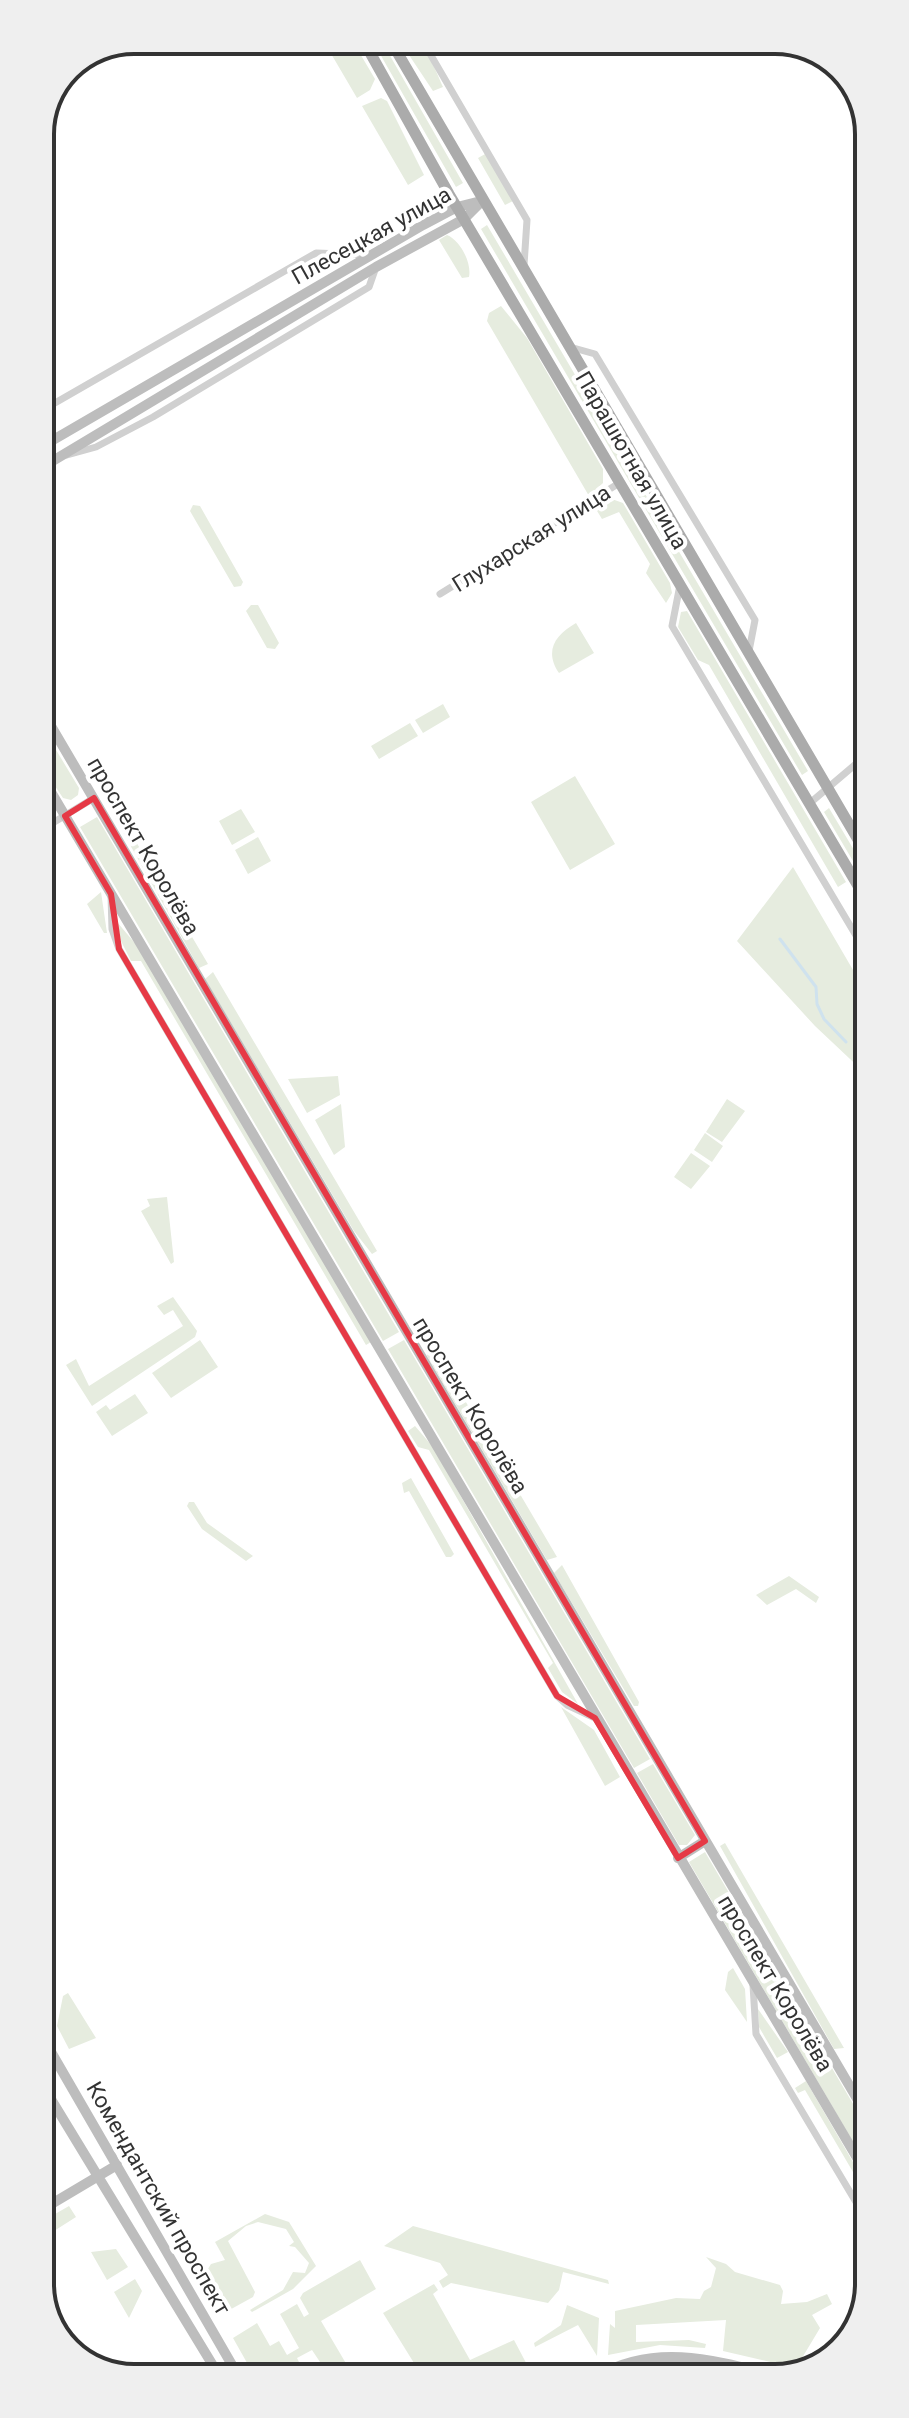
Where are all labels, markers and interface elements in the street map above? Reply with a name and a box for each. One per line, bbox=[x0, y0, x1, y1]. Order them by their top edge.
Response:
street label: Плесецкая улица bbox=[287, 181, 455, 290]
street label: Парашютная улица bbox=[571, 367, 693, 553]
street label: Глухарская улица bbox=[448, 480, 615, 597]
street label: проспект Королёва bbox=[82, 753, 205, 940]
street label: проспект Королёва bbox=[408, 1312, 533, 1498]
street label: проспект Королёва bbox=[713, 1890, 838, 2076]
street label: Комендантский проспект bbox=[82, 2077, 236, 2320]

